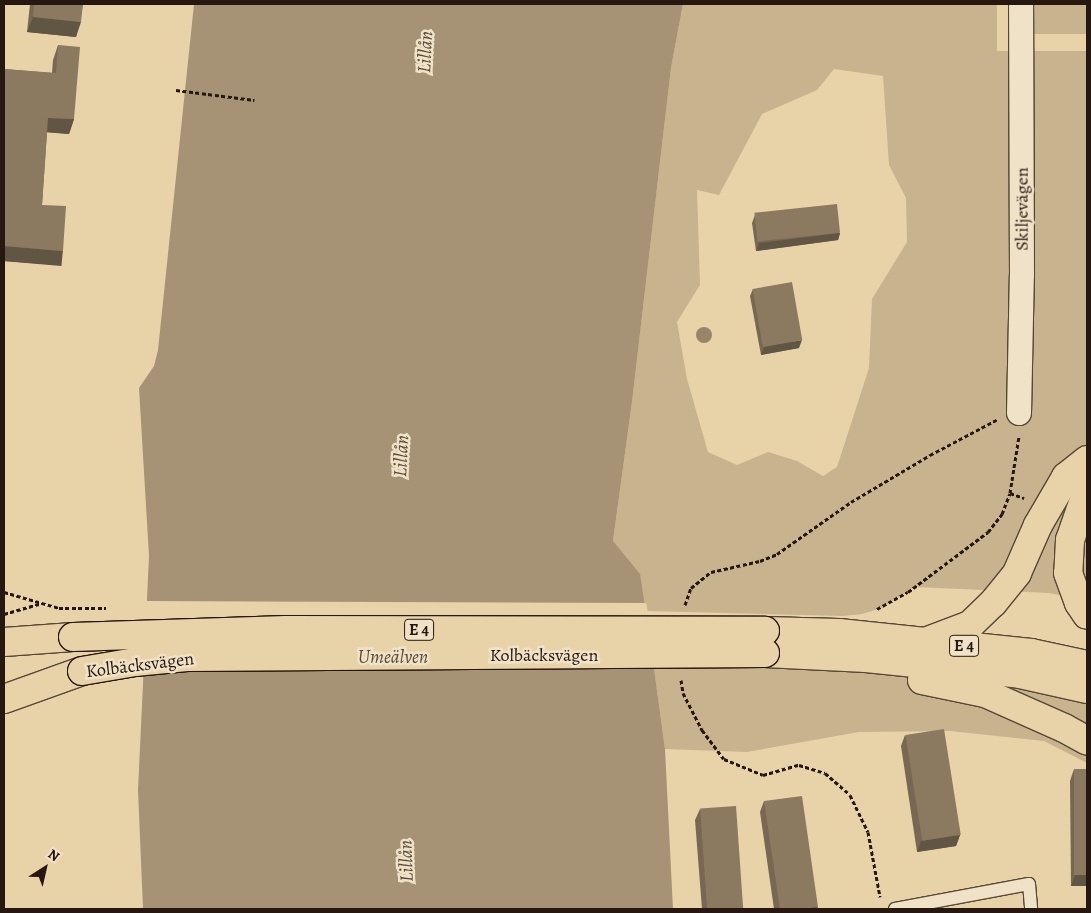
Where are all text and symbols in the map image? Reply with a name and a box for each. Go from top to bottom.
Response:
water label: Lillån [414,30,438,74]
street label: Skiljevägen [1011,167,1033,251]
water label: Lillån [390,434,414,478]
road number: E 4 [404,616,434,644]
road number: E 4 [949,632,979,659]
street label: Kolbäcksvägen [490,644,598,666]
water label: Umeälven [358,647,428,669]
street label: Kolbäcksvägen [85,648,195,682]
water label: Lillån [395,840,419,882]
north arrow [20,843,70,893]
text: N [44,845,64,866]

